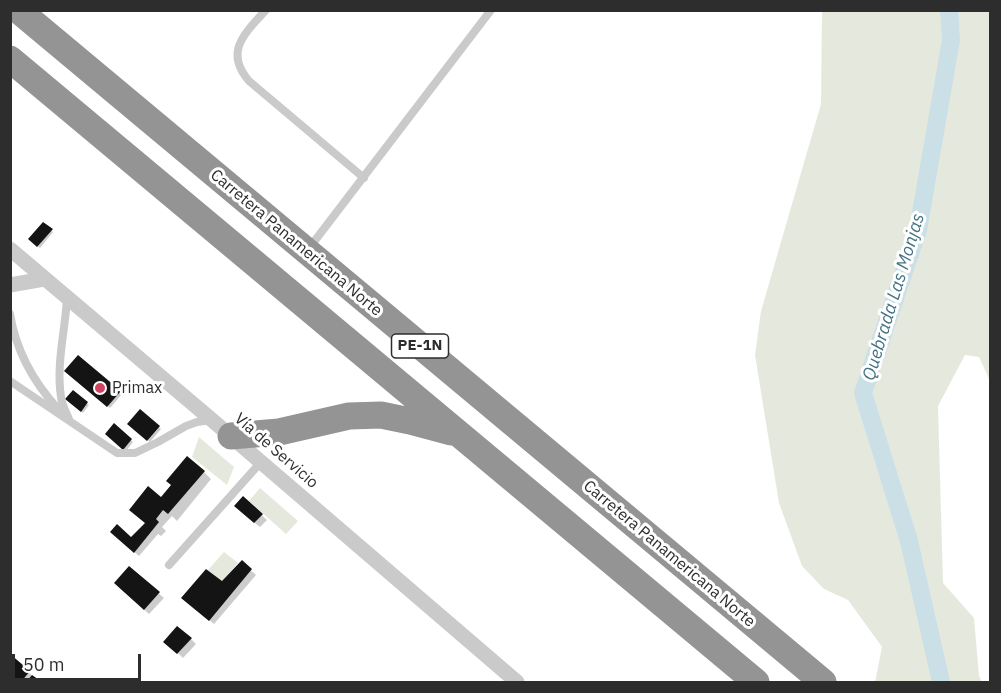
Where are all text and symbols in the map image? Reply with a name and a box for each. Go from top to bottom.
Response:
street label: Carretera Panamericana Norte [206,165,386,321]
water label: Quebrada Las Monjas [858,211,930,383]
road number: PE-1N [392,334,448,358]
place label: Primax [112,378,162,398]
marker: Primax [93,381,107,395]
street label: Vía de Servicio [230,409,322,493]
street label: Carretera Panamericana Norte [579,476,759,632]
scale bar [15,642,144,680]
text: 50 m [23,653,65,676]

